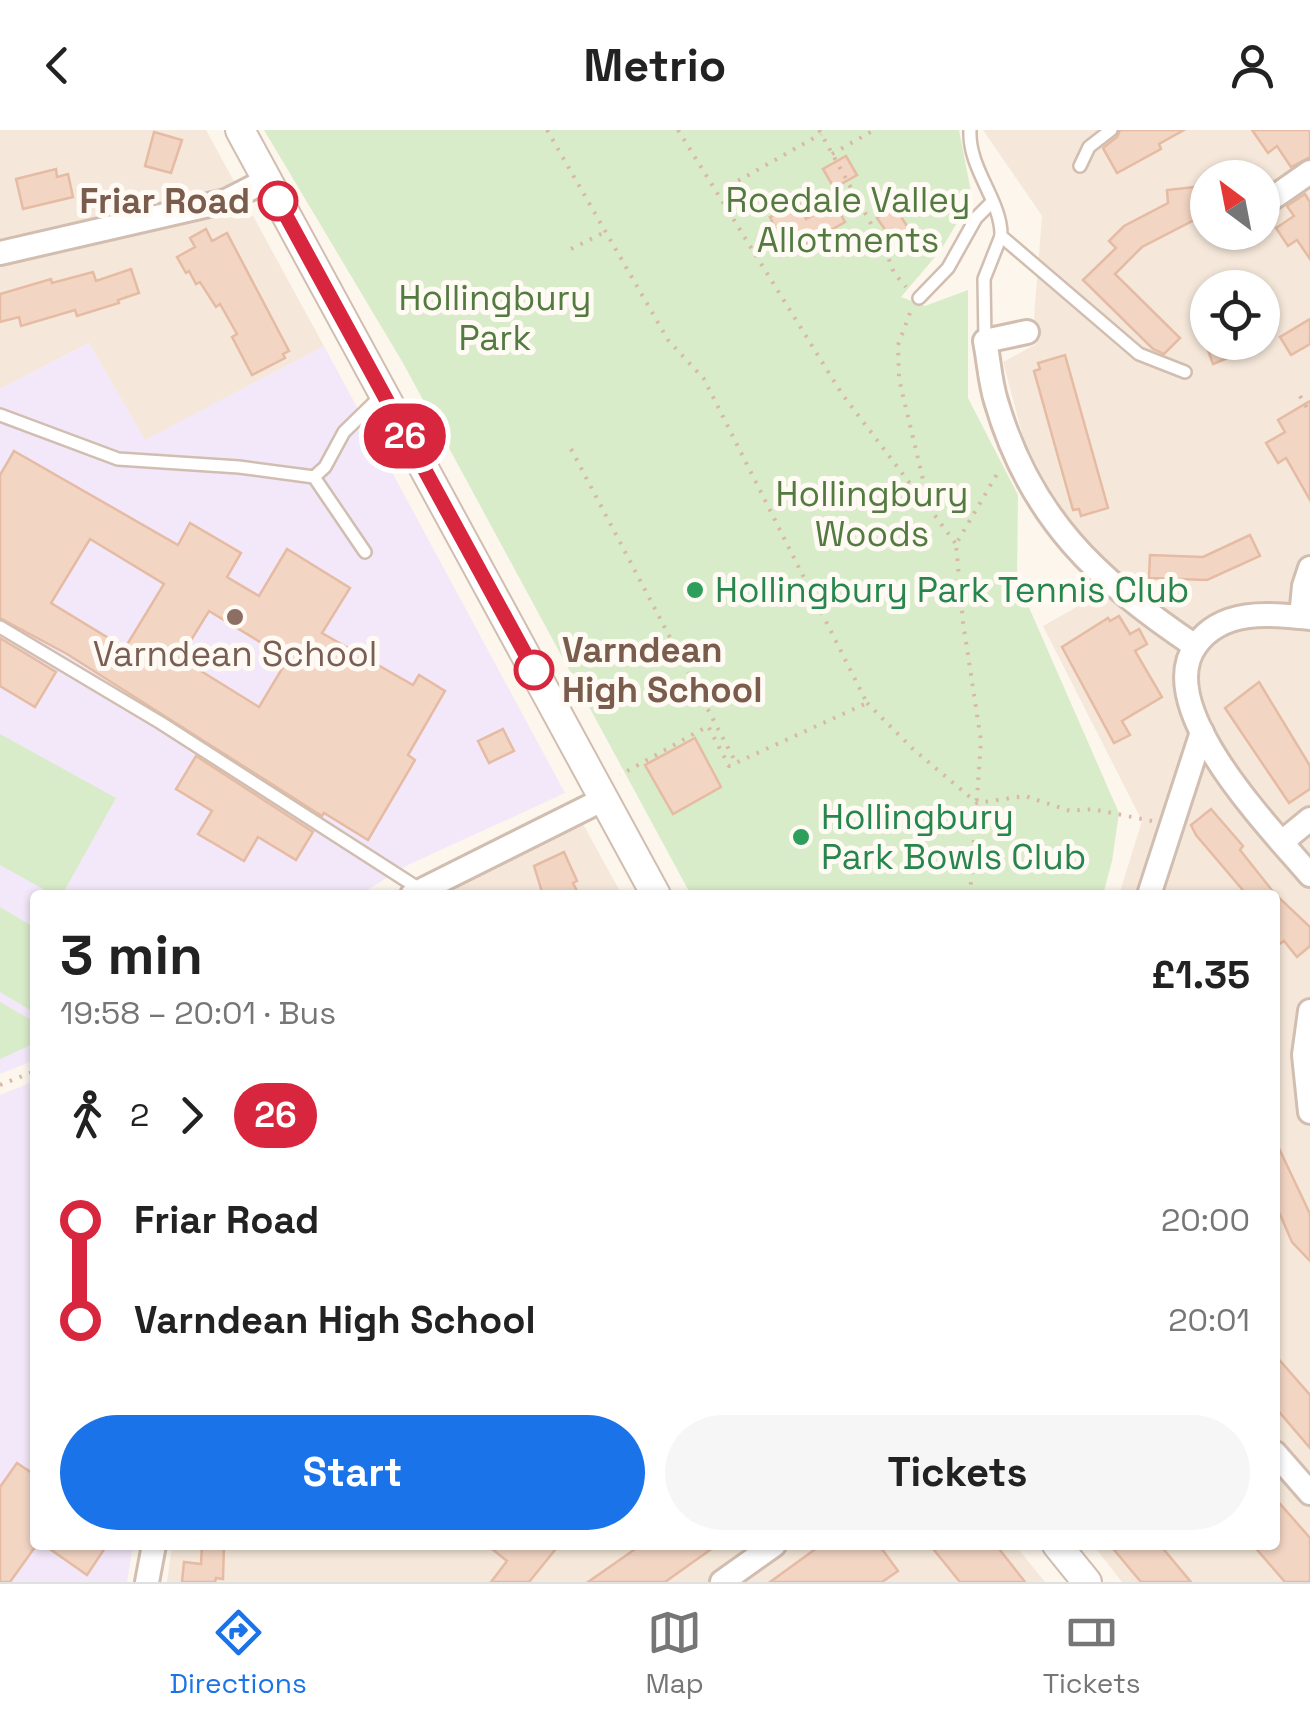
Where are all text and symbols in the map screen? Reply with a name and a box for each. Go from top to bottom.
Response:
text: Metrio [584,37,726,94]
icon: back [30,38,85,93]
icon: person [1225,38,1280,93]
north arrow [1190,160,1280,250]
map controls [1190,160,1280,360]
park label: Roedale Valley Allotments [726,178,970,262]
place label: Friar Road [79,179,250,223]
marker: Friar Road [259,182,297,220]
button: locate [1190,270,1280,360]
park label: Hollingbury Park [399,276,591,360]
line badge: 26 [360,404,450,468]
text: 26 [384,414,426,458]
park label: Hollingbury Woods [776,472,968,556]
place label: Hollingbury Park Tennis Club [715,568,1189,612]
marker: Hollingbury Park Tennis Club [684,579,706,601]
marker: Varndean School [224,606,246,628]
place label: Varndean High School [562,628,762,712]
place label: Varndean School [93,632,377,676]
marker: Varndean High School [515,651,553,689]
place label: Hollingbury Park Bowls Club [821,795,1086,879]
marker: Hollingbury Park Bowls Club [790,826,812,848]
text: 3 min [60,920,203,990]
text: £1.35 [1151,951,1250,999]
text: 19:58 – 20:01 · Bus [60,993,336,1033]
icon: walk [60,1088,115,1143]
icon: forward [164,1088,219,1143]
text: 26 [254,1093,297,1137]
text: 2 [130,1095,149,1135]
text: Friar Road [134,1196,319,1244]
text: 20:00 [1161,1200,1250,1240]
text: Varndean High School [134,1296,536,1344]
text: 20:01 [1168,1300,1250,1340]
button: Start [60,1415,645,1530]
button: Tickets [665,1415,1250,1530]
tab: Directions [169,1605,307,1701]
tab: Map [646,1605,704,1701]
tab: Tickets [1043,1605,1141,1701]

